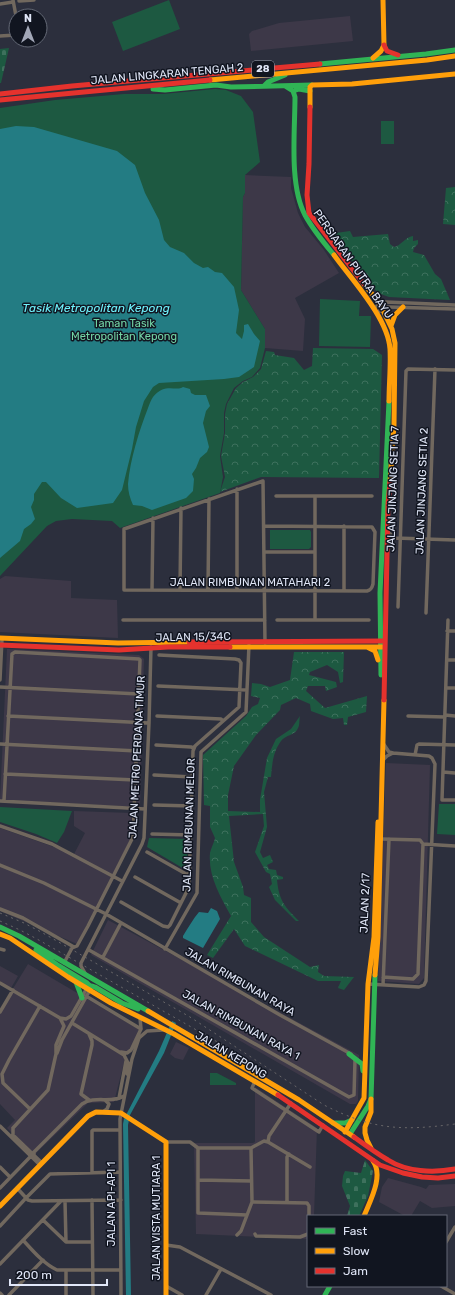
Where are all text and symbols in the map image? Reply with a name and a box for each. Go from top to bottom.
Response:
north arrow [8,8,48,48]
text: N [24,12,32,25]
street label: JALAN LINGKARAN TENGAH 2 [90,61,244,87]
road number: 28 [252,61,274,77]
street label: PERSIARAN PUTRA BAYU [310,207,396,321]
water label: Tasik Metropolitan Kepong [22,301,170,315]
park label: Taman Tasik Metropolitan Kepong [71,317,177,343]
street label: JALAN JINJANG SETIA 7 [384,425,402,552]
street label: JALAN JINJANG SETIA 2 [413,427,431,555]
street label: JALAN RIMBUNAN MATAHARI 2 [170,576,330,589]
street label: JALAN 15/34C [155,630,231,644]
street label: JALAN METRO PERDANA TIMUR [126,675,148,839]
street label: JALAN RIMBUNAN MELOR [180,758,198,892]
street label: JALAN 2/17 [357,872,373,933]
street label: JALAN RIMBUNAN RAYA [183,945,298,1019]
street label: JALAN RIMBUNAN RAYA 1 [180,987,302,1063]
street label: JALAN KEPONG [193,1029,269,1081]
street label: JALAN VISTA MUTIARA 1 [150,1156,163,1280]
street label: JALAN API-API 1 [105,1161,118,1247]
legend [307,1215,447,1287]
text: Fast [343,1224,367,1238]
text: Slow [343,1244,370,1258]
scale bar [10,1261,107,1287]
text: Jam [343,1264,368,1278]
text: 200 m [16,1268,52,1282]

